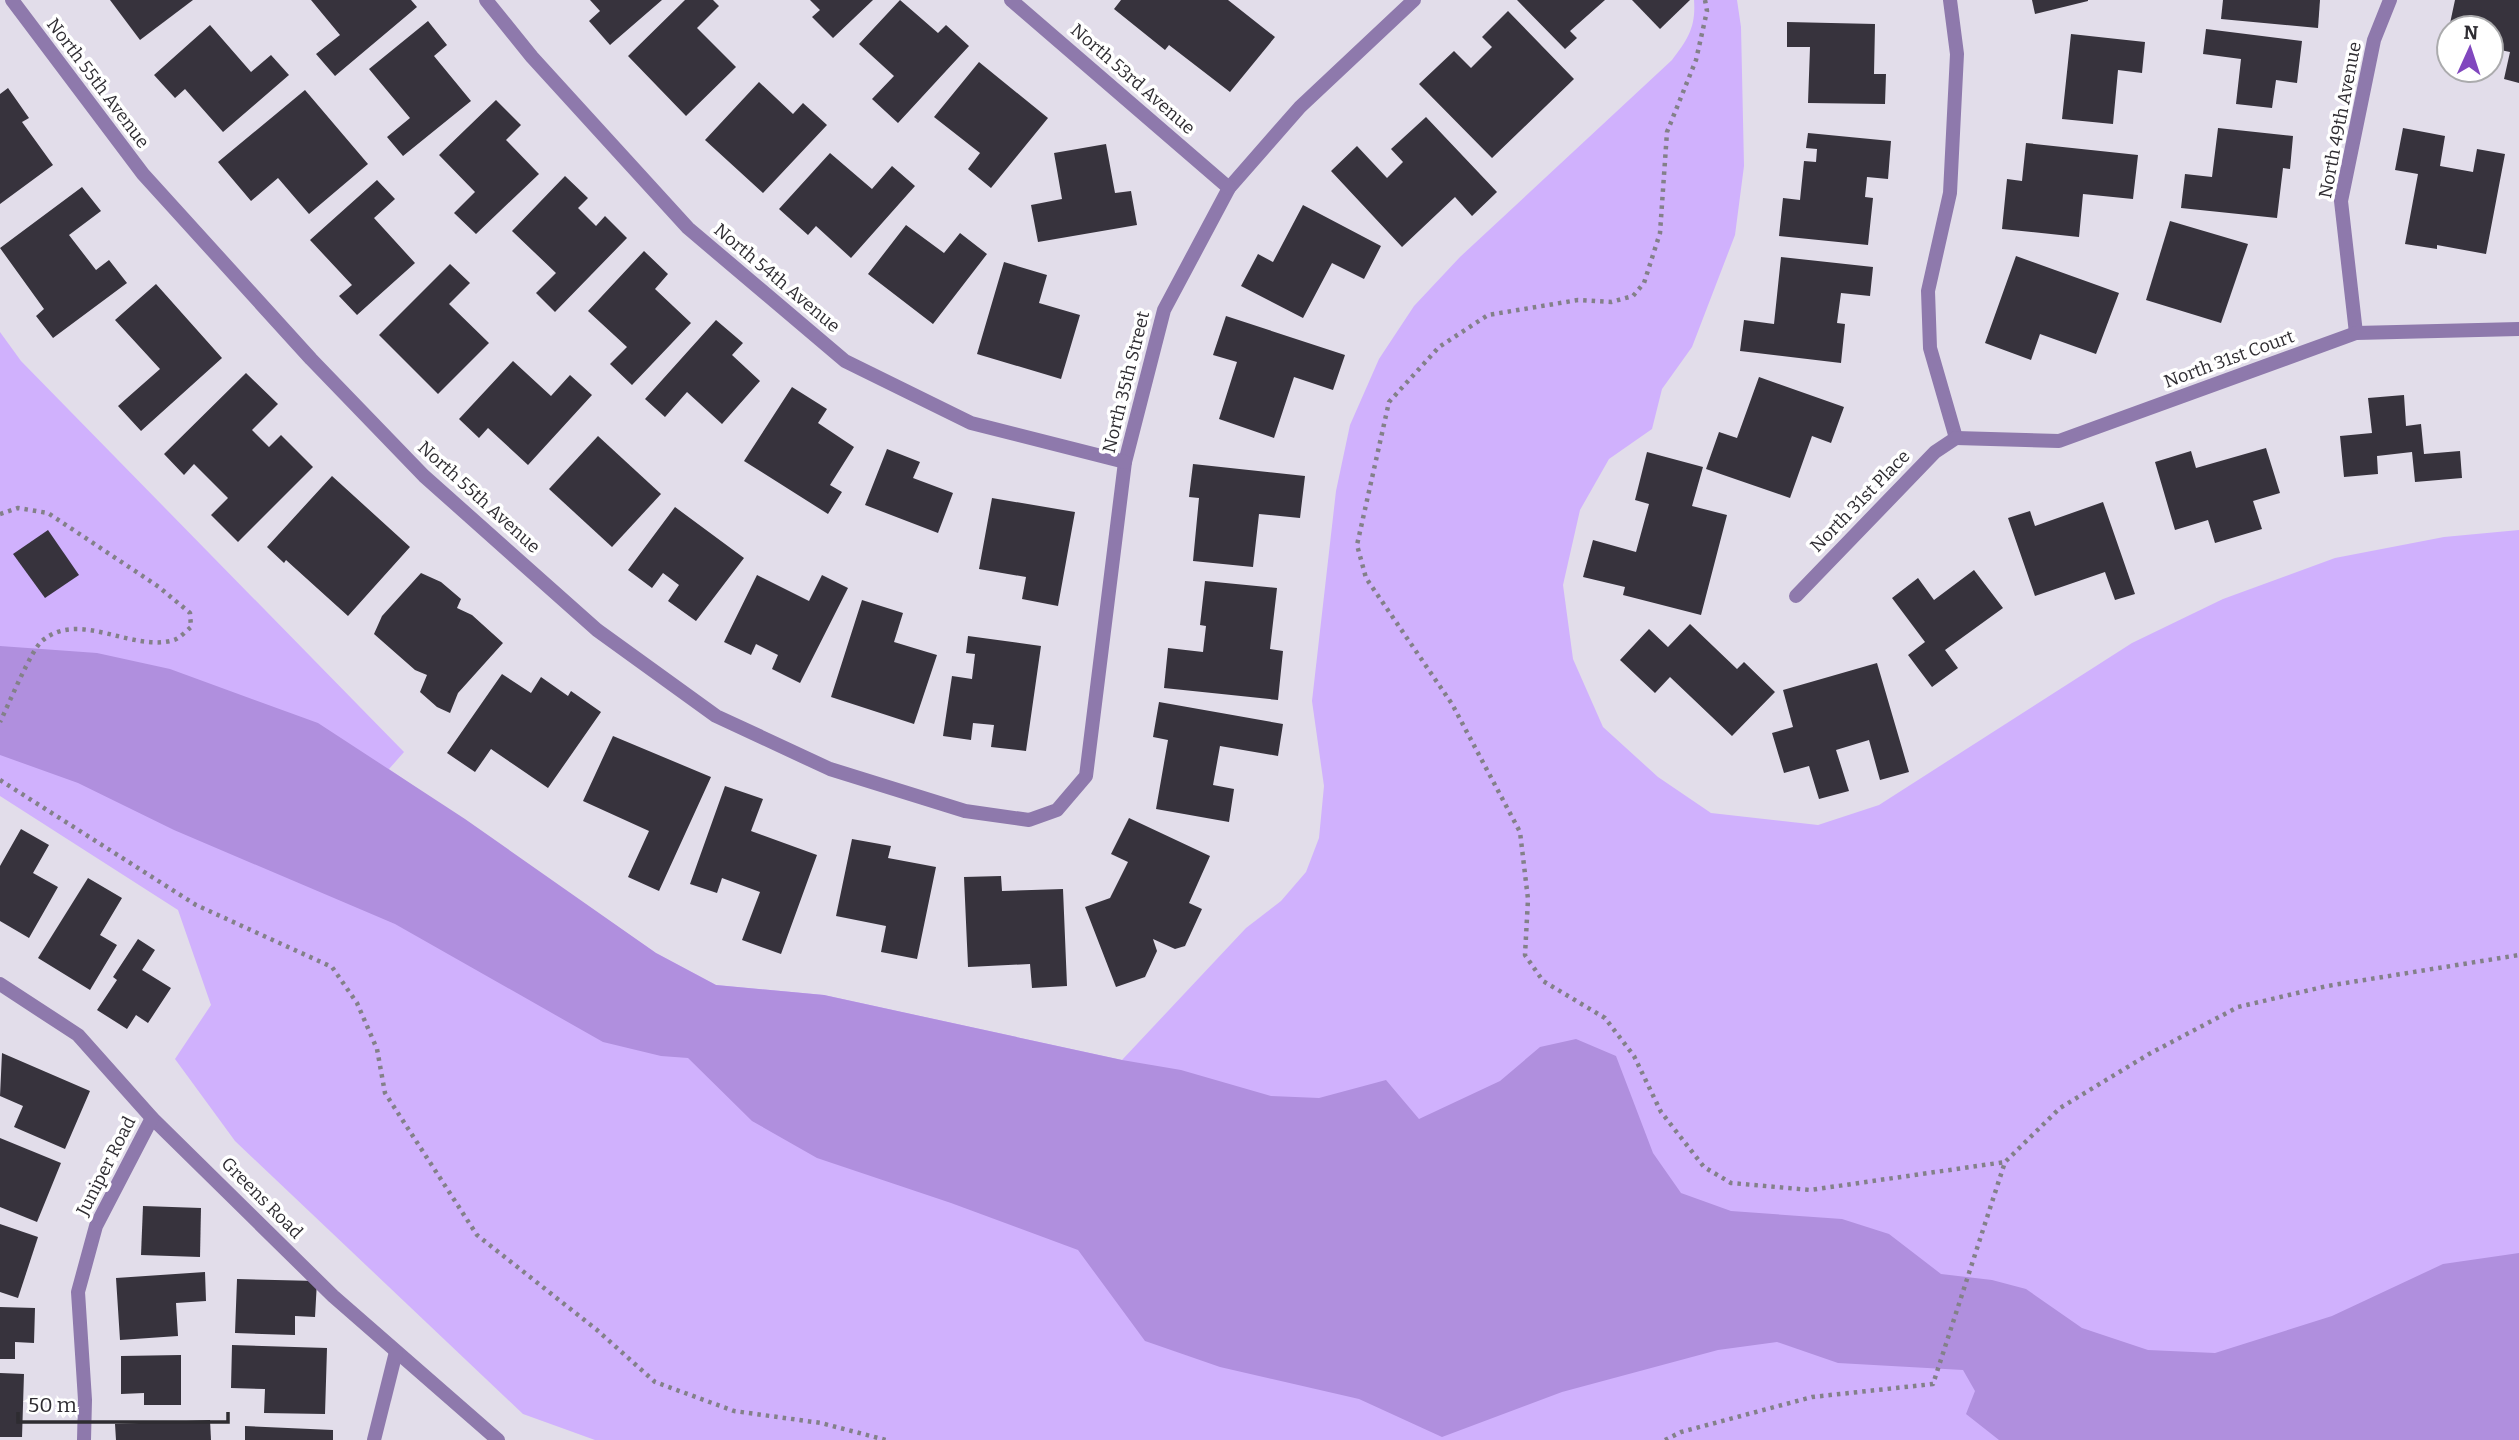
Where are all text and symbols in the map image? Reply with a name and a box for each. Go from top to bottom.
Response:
street label: North 55th Avenue [42,14,154,152]
north arrow [2435,14,2505,84]
street label: North 53rd Avenue [1066,19,1200,139]
text: N [2463,21,2479,44]
street label: North 49th Avenue [2314,40,2366,200]
street label: North 54th Avenue [709,219,845,337]
street label: North 35th Street [1098,308,1154,455]
street label: North 31st Court [2161,325,2297,393]
street label: North 55th Avenue [413,436,545,558]
street label: North 31st Place [1806,445,1914,557]
street label: Juniper Road [71,1113,140,1220]
street label: Greens Road [217,1153,308,1244]
scale bar [18,1380,228,1424]
text: 50 m [28,1392,77,1418]

